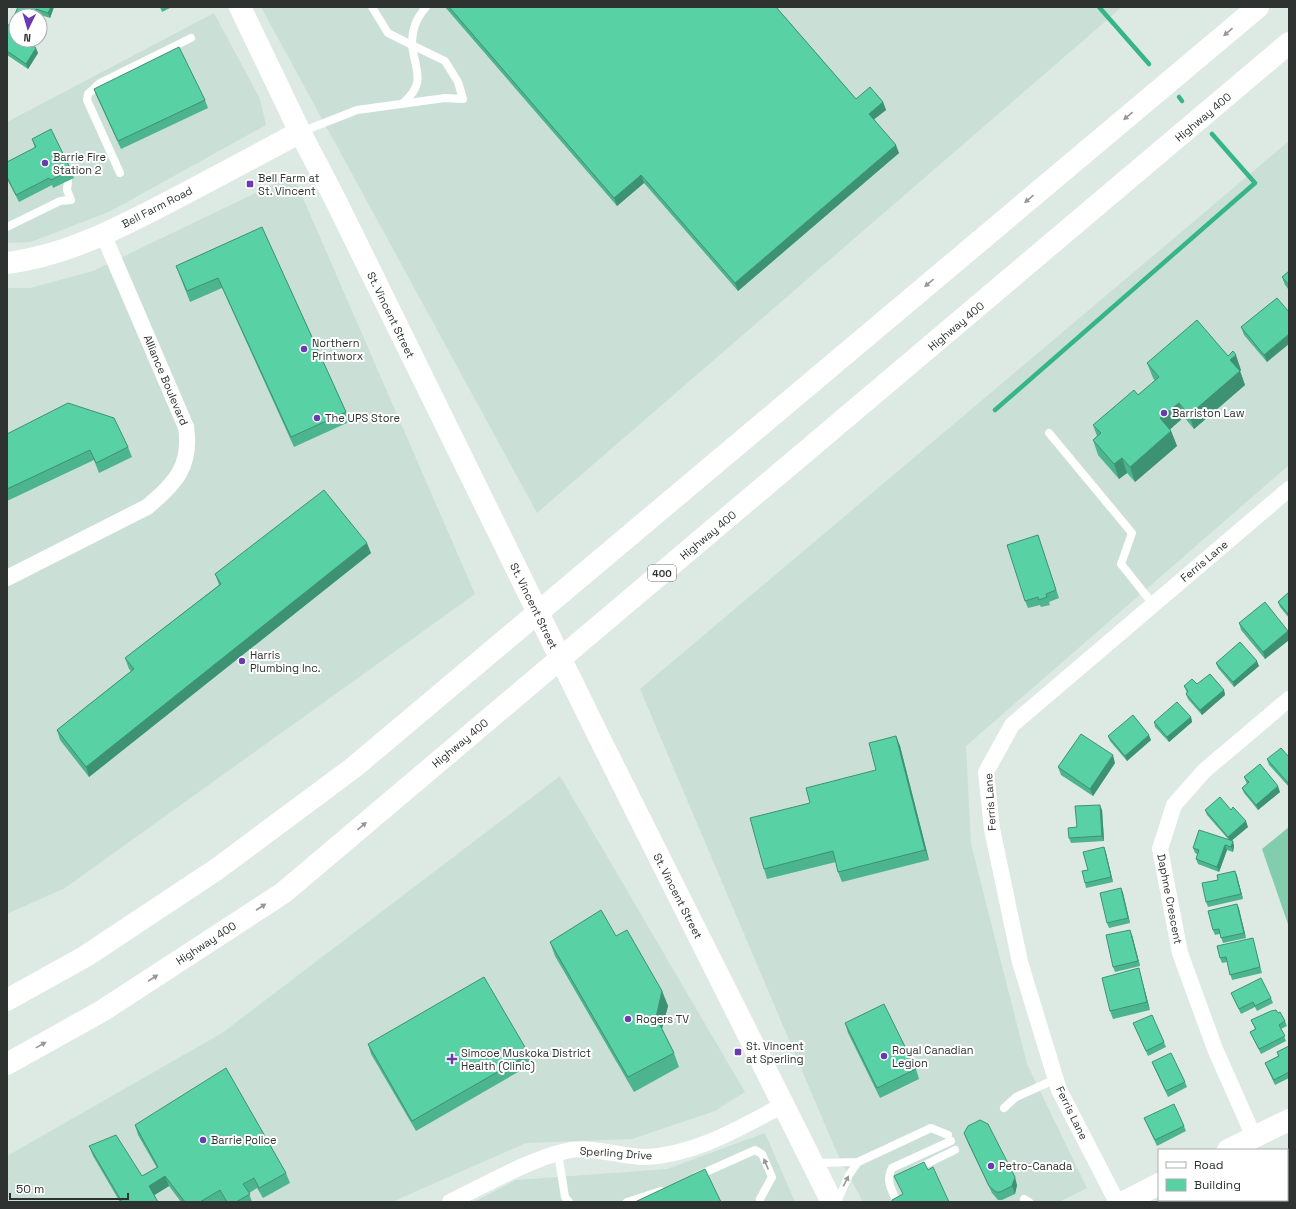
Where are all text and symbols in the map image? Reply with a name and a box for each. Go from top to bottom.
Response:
north arrow [8,8,48,48]
one-way arrow [1223,28,1233,37]
text: N [23,31,31,45]
street label: Highway 400 [1172,89,1234,145]
one-way arrow [1123,111,1134,120]
place label: Barrie Fire Station 2 [53,150,106,177]
marker: Barrie Fire Station 2 [40,158,50,168]
place label: Bell Farm at St. Vincent [258,171,320,198]
marker: Bell Farm at St. Vincent [245,179,255,189]
street label: Bell Farm Road [119,183,195,231]
one-way arrow [1024,195,1034,204]
street label: St. Vincent Street [364,270,418,360]
one-way arrow [924,279,935,288]
street label: Highway 400 [925,298,987,354]
street label: Alliance Boulevard [141,333,191,427]
place label: Northern Printworx [312,336,364,363]
marker: Northern Printworx [299,344,309,354]
place label: Barriston Law [1172,406,1245,420]
marker: Barriston Law [1159,408,1169,418]
place label: The UPS Store [325,411,400,425]
marker: The UPS Store [312,413,322,423]
street label: Highway 400 [677,507,739,563]
street label: Ferris Lane [1177,537,1231,585]
street label: St. Vincent Street [507,561,561,651]
road number: 400 [648,565,676,581]
place label: Harris Plumbing Inc. [250,648,321,675]
marker: Harris Plumbing Inc. [237,656,247,666]
street label: Highway 400 [429,715,491,771]
street label: Ferris Lane [981,773,999,831]
one-way arrow [357,821,368,830]
street label: St. Vincent Street [650,851,706,941]
street label: Daphne Crescent [1154,853,1186,945]
one-way arrow [256,903,266,911]
street label: Highway 400 [173,918,239,968]
one-way arrow [147,975,158,982]
place label: Rogers TV [636,1012,689,1026]
marker: Rogers TV [623,1014,633,1024]
place label: St. Vincent at Sperling [746,1039,804,1066]
one-way arrow [35,1042,47,1049]
place label: Royal Canadian Legion [892,1043,973,1070]
place label: Simcoe Muskoka District Health (Clinic) [461,1046,591,1073]
marker: St. Vincent at Sperling [733,1047,743,1057]
marker: Royal Canadian Legion [879,1051,889,1061]
marker: Simcoe Muskoka District Health (Clinic) [446,1053,458,1065]
street label: Ferris Lane [1053,1084,1091,1142]
place label: Barrie Police [211,1133,277,1147]
marker: Barrie Police [198,1135,208,1145]
street label: Sperling Drive [579,1143,653,1163]
legend [1158,1149,1288,1201]
text: Road [1194,1157,1223,1173]
one-way arrow [763,1158,770,1170]
place label: Petro-Canada [999,1159,1073,1173]
marker: Petro-Canada [986,1161,996,1171]
scale bar [10,1175,128,1201]
one-way arrow [843,1175,849,1187]
text: Building [1194,1177,1241,1193]
text: 50 m [16,1181,44,1197]

